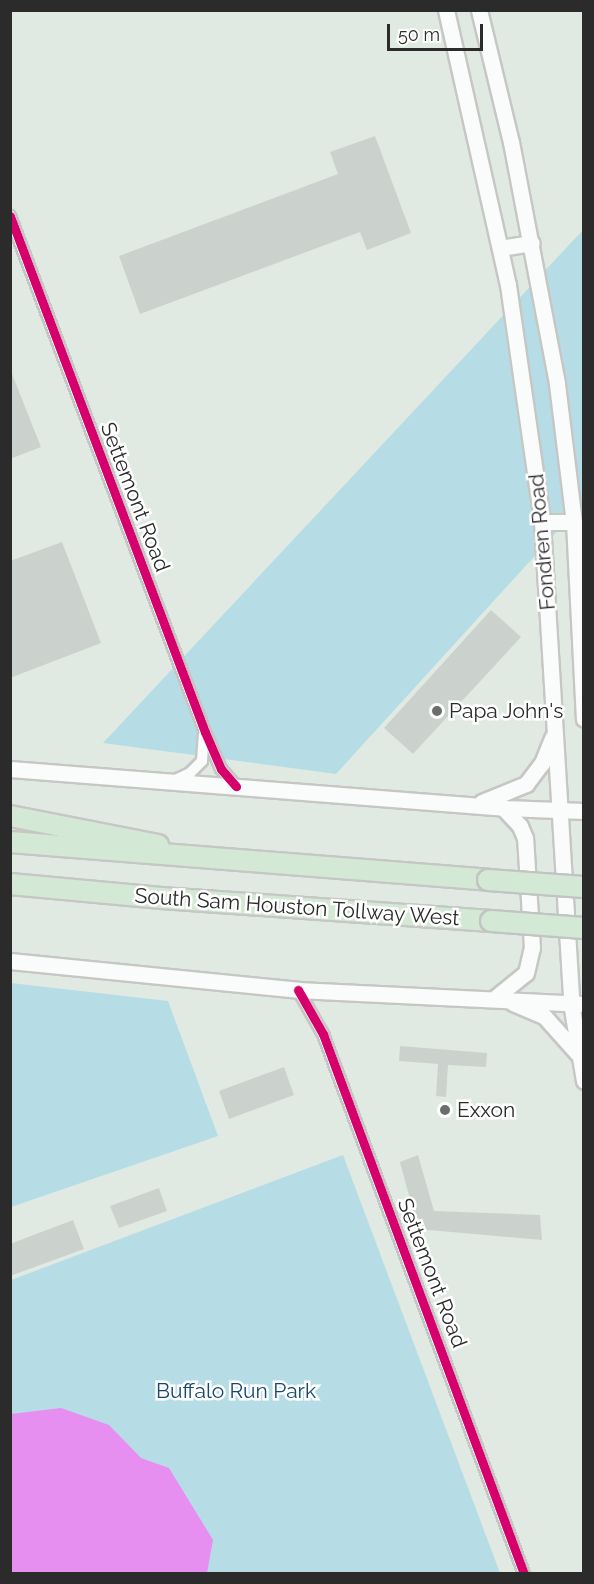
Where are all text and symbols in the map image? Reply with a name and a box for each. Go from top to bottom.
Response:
scale bar [390,12,486,50]
text: 50 m [398,24,440,45]
street label: Settemont Road [95,419,175,575]
street label: Fondren Road [523,473,561,611]
place label: Papa John's [449,698,564,724]
marker: Papa John's [430,704,444,718]
street label: South Sam Houston Tollway West [133,883,461,931]
place label: Exxon [457,1097,515,1123]
marker: Exxon [438,1103,452,1117]
street label: Settemont Road [392,1195,472,1351]
park label: Buffalo Run Park [156,1378,316,1404]

